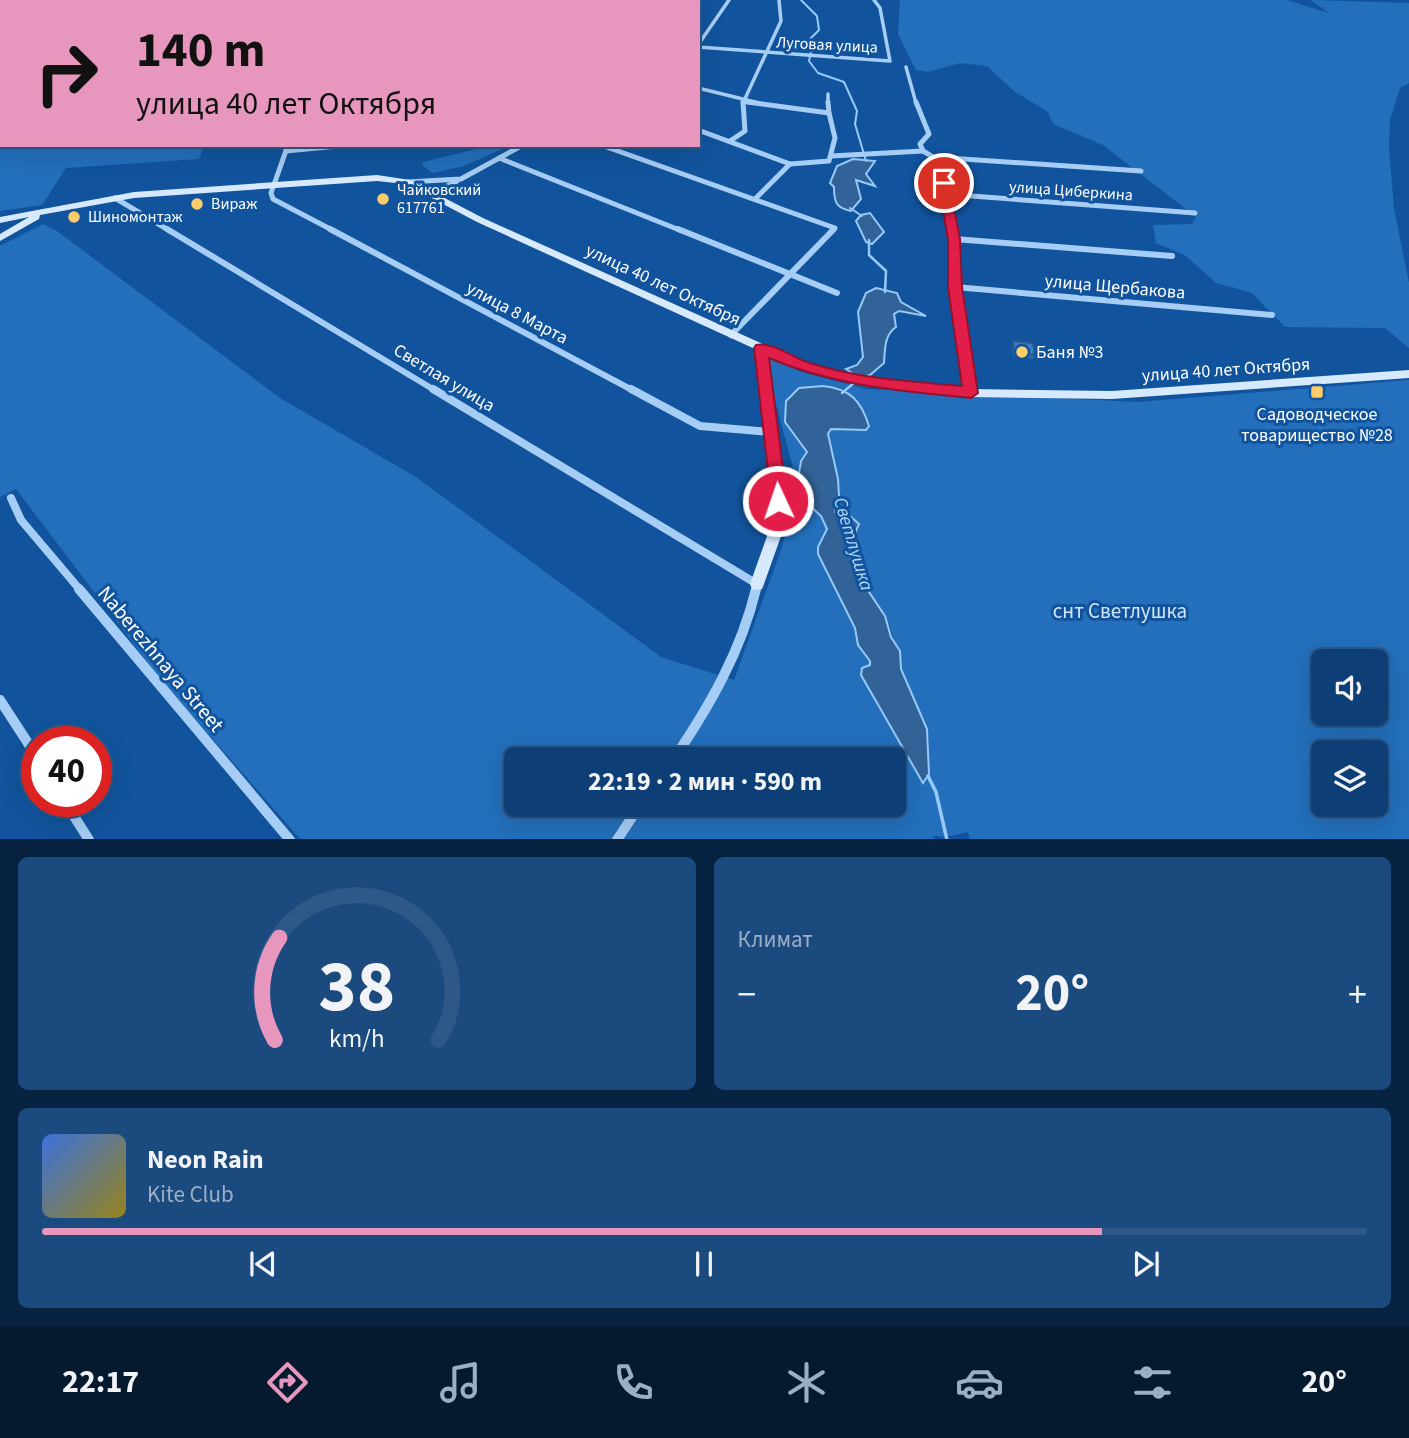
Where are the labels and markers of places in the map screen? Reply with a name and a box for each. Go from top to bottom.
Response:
pin [914,153,974,213]
place label: Чайковский 617761 [397,179,481,219]
marker: Чайковский 617761 [375,191,391,207]
place label: Вираж [211,193,257,215]
marker: Вираж [189,196,205,212]
place label: Шиномонтаж [88,206,183,228]
marker: Шиномонтаж [66,209,82,225]
place label: Баня №3 [1036,340,1104,365]
marker: Баня №3 [1014,344,1030,360]
marker: Садоводческое товарищество №28 [1309,384,1325,400]
place label: Садоводческое товарищество №28 [1241,402,1393,448]

